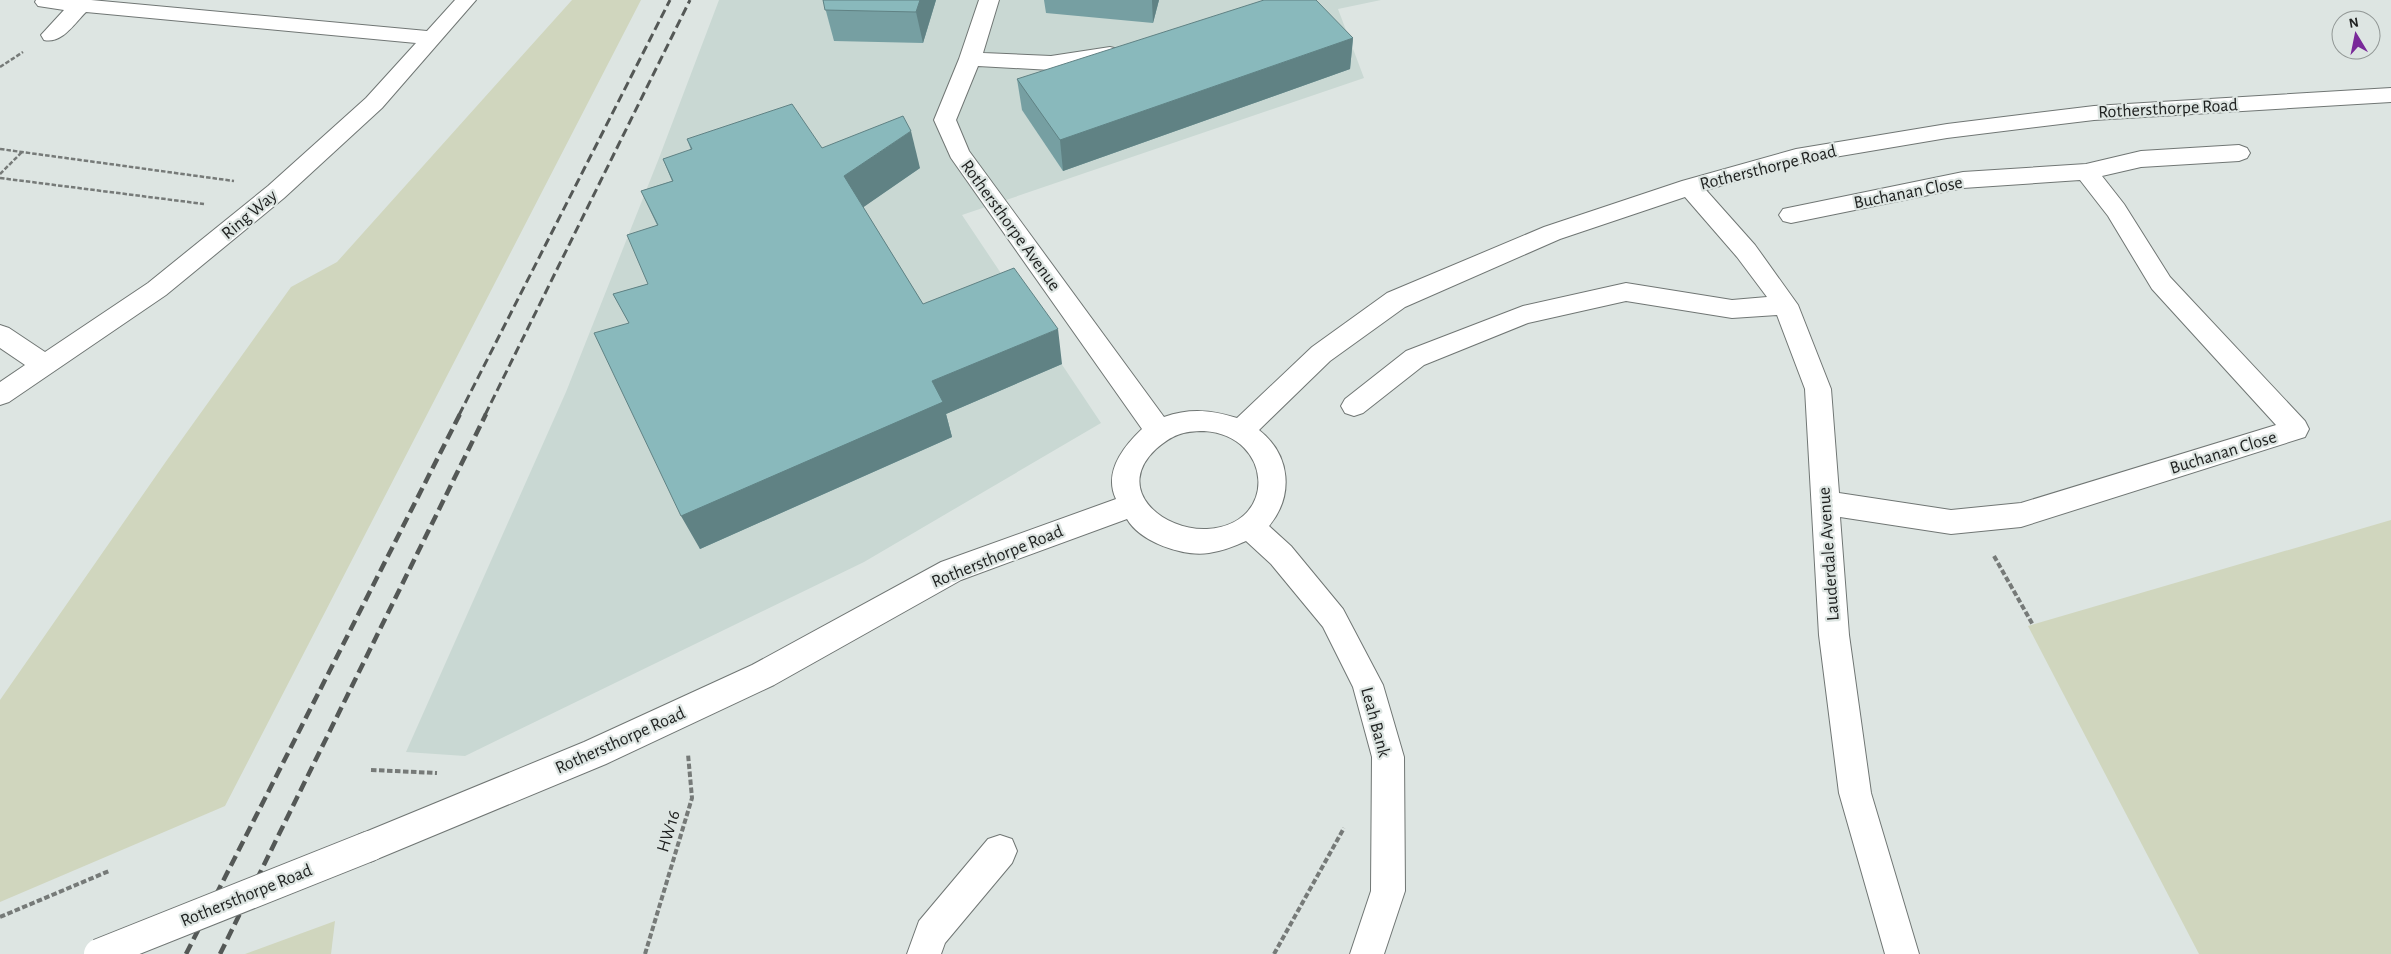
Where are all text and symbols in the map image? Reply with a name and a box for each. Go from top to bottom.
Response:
north arrow [2331,10,2381,60]
text: N [2348,15,2360,31]
street label: Rothersthorpe Road [2098,96,2238,122]
street label: Rothersthorpe Road [1698,142,1838,194]
street label: Rothersthorpe Avenue [957,157,1063,294]
street label: Buchanan Close [1852,174,1964,212]
street label: Ring Way [218,186,281,243]
street label: Buchanan Close [2168,428,2279,478]
street label: Lauderdale Avenue [1815,486,1843,622]
street label: Rothersthorpe Road [929,522,1066,591]
street label: Leah Bank [1357,685,1393,760]
street label: Rothersthorpe Road [553,704,688,778]
street label: HW16 [654,808,684,854]
street label: Rothersthorpe Road [178,861,315,930]

